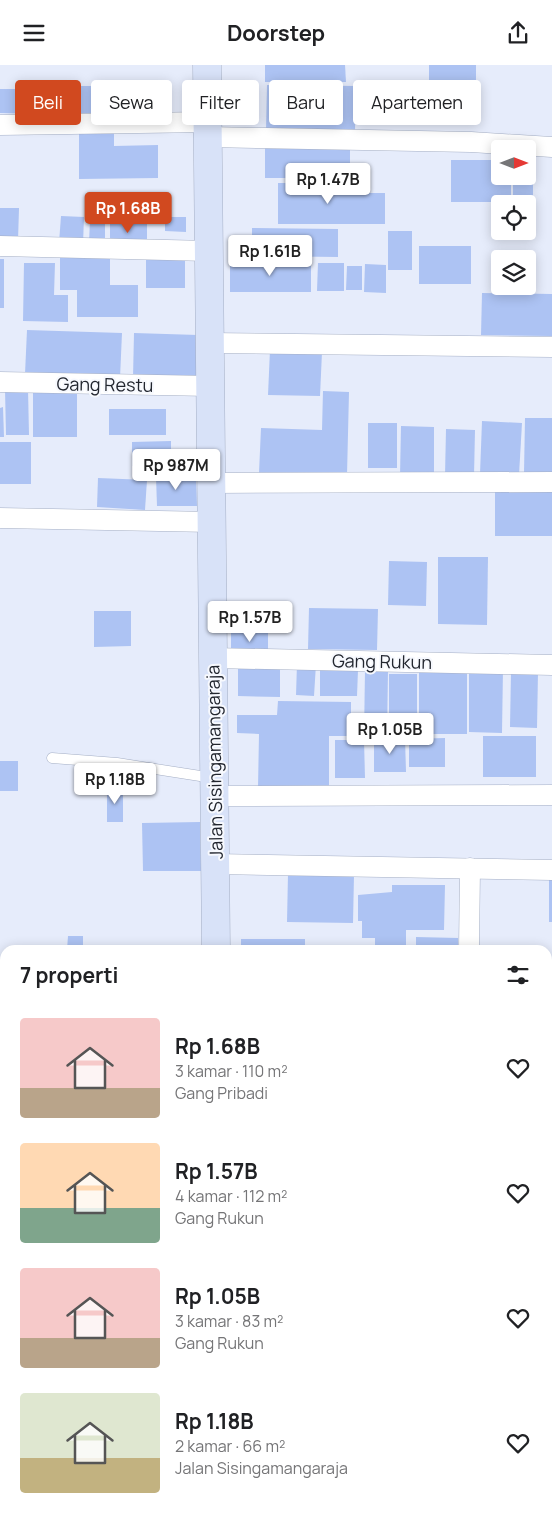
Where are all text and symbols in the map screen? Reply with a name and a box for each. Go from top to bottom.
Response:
text: Doorstep [227,18,325,48]
icon: menu [20,19,48,47]
icon: share [504,19,532,47]
chip: Beli [15,80,81,125]
chip: Sewa [91,80,172,125]
chip: Filter [182,80,259,125]
chip: Baru [269,80,343,125]
chip: Apartemen [353,80,481,125]
north arrow [491,140,536,185]
map controls [491,140,536,295]
pin: Rp 1.47B [276,163,380,205]
text: Rp 1.47B [296,168,360,190]
pin: Rp 1.68B [76,191,180,234]
button: locate [491,195,536,240]
text: Rp 1.68B [96,197,160,219]
pin: Rp 1.61B [218,235,322,277]
text: Rp 1.61B [239,240,301,262]
button: layers [491,250,536,295]
street label: Gang Restu [56,371,154,397]
pin: Rp 987M [130,449,222,491]
text: Rp 987M [143,454,209,476]
pin: Rp 1.57B [198,601,302,643]
text: Rp 1.57B [219,606,281,628]
street label: Gang Rukun [332,648,432,674]
street label: Jalan Sisingamangaraja [200,665,228,859]
pin: Rp 1.05B [338,713,442,755]
text: Rp 1.05B [358,718,422,740]
pin: Rp 1.18B [63,763,167,805]
text: Rp 1.18B [85,768,145,790]
text: 7 properti [20,961,118,989]
icon: filters [504,961,532,989]
text: Rp 1.68B [175,1032,260,1060]
icon: home [60,1038,120,1098]
icon: heart [504,1054,532,1082]
text: 3 kamar · 110 m² [175,1060,288,1082]
text: Gang Pribadi [175,1082,268,1104]
text: Rp 1.57B [175,1157,258,1185]
icon: home [60,1163,120,1223]
icon: heart [504,1179,532,1207]
text: 4 kamar · 112 m² [175,1185,287,1207]
text: Gang Rukun [175,1207,264,1229]
text: Rp 1.05B [175,1282,260,1310]
icon: home [60,1288,120,1348]
icon: heart [504,1304,532,1332]
text: 3 kamar · 83 m² [175,1310,283,1332]
text: Gang Rukun [175,1332,264,1354]
text: Rp 1.18B [175,1407,254,1435]
icon: home [60,1413,120,1473]
icon: heart [504,1429,532,1457]
text: 2 kamar · 66 m² [175,1435,285,1457]
text: Jalan Sisingamangaraja [175,1457,348,1479]

